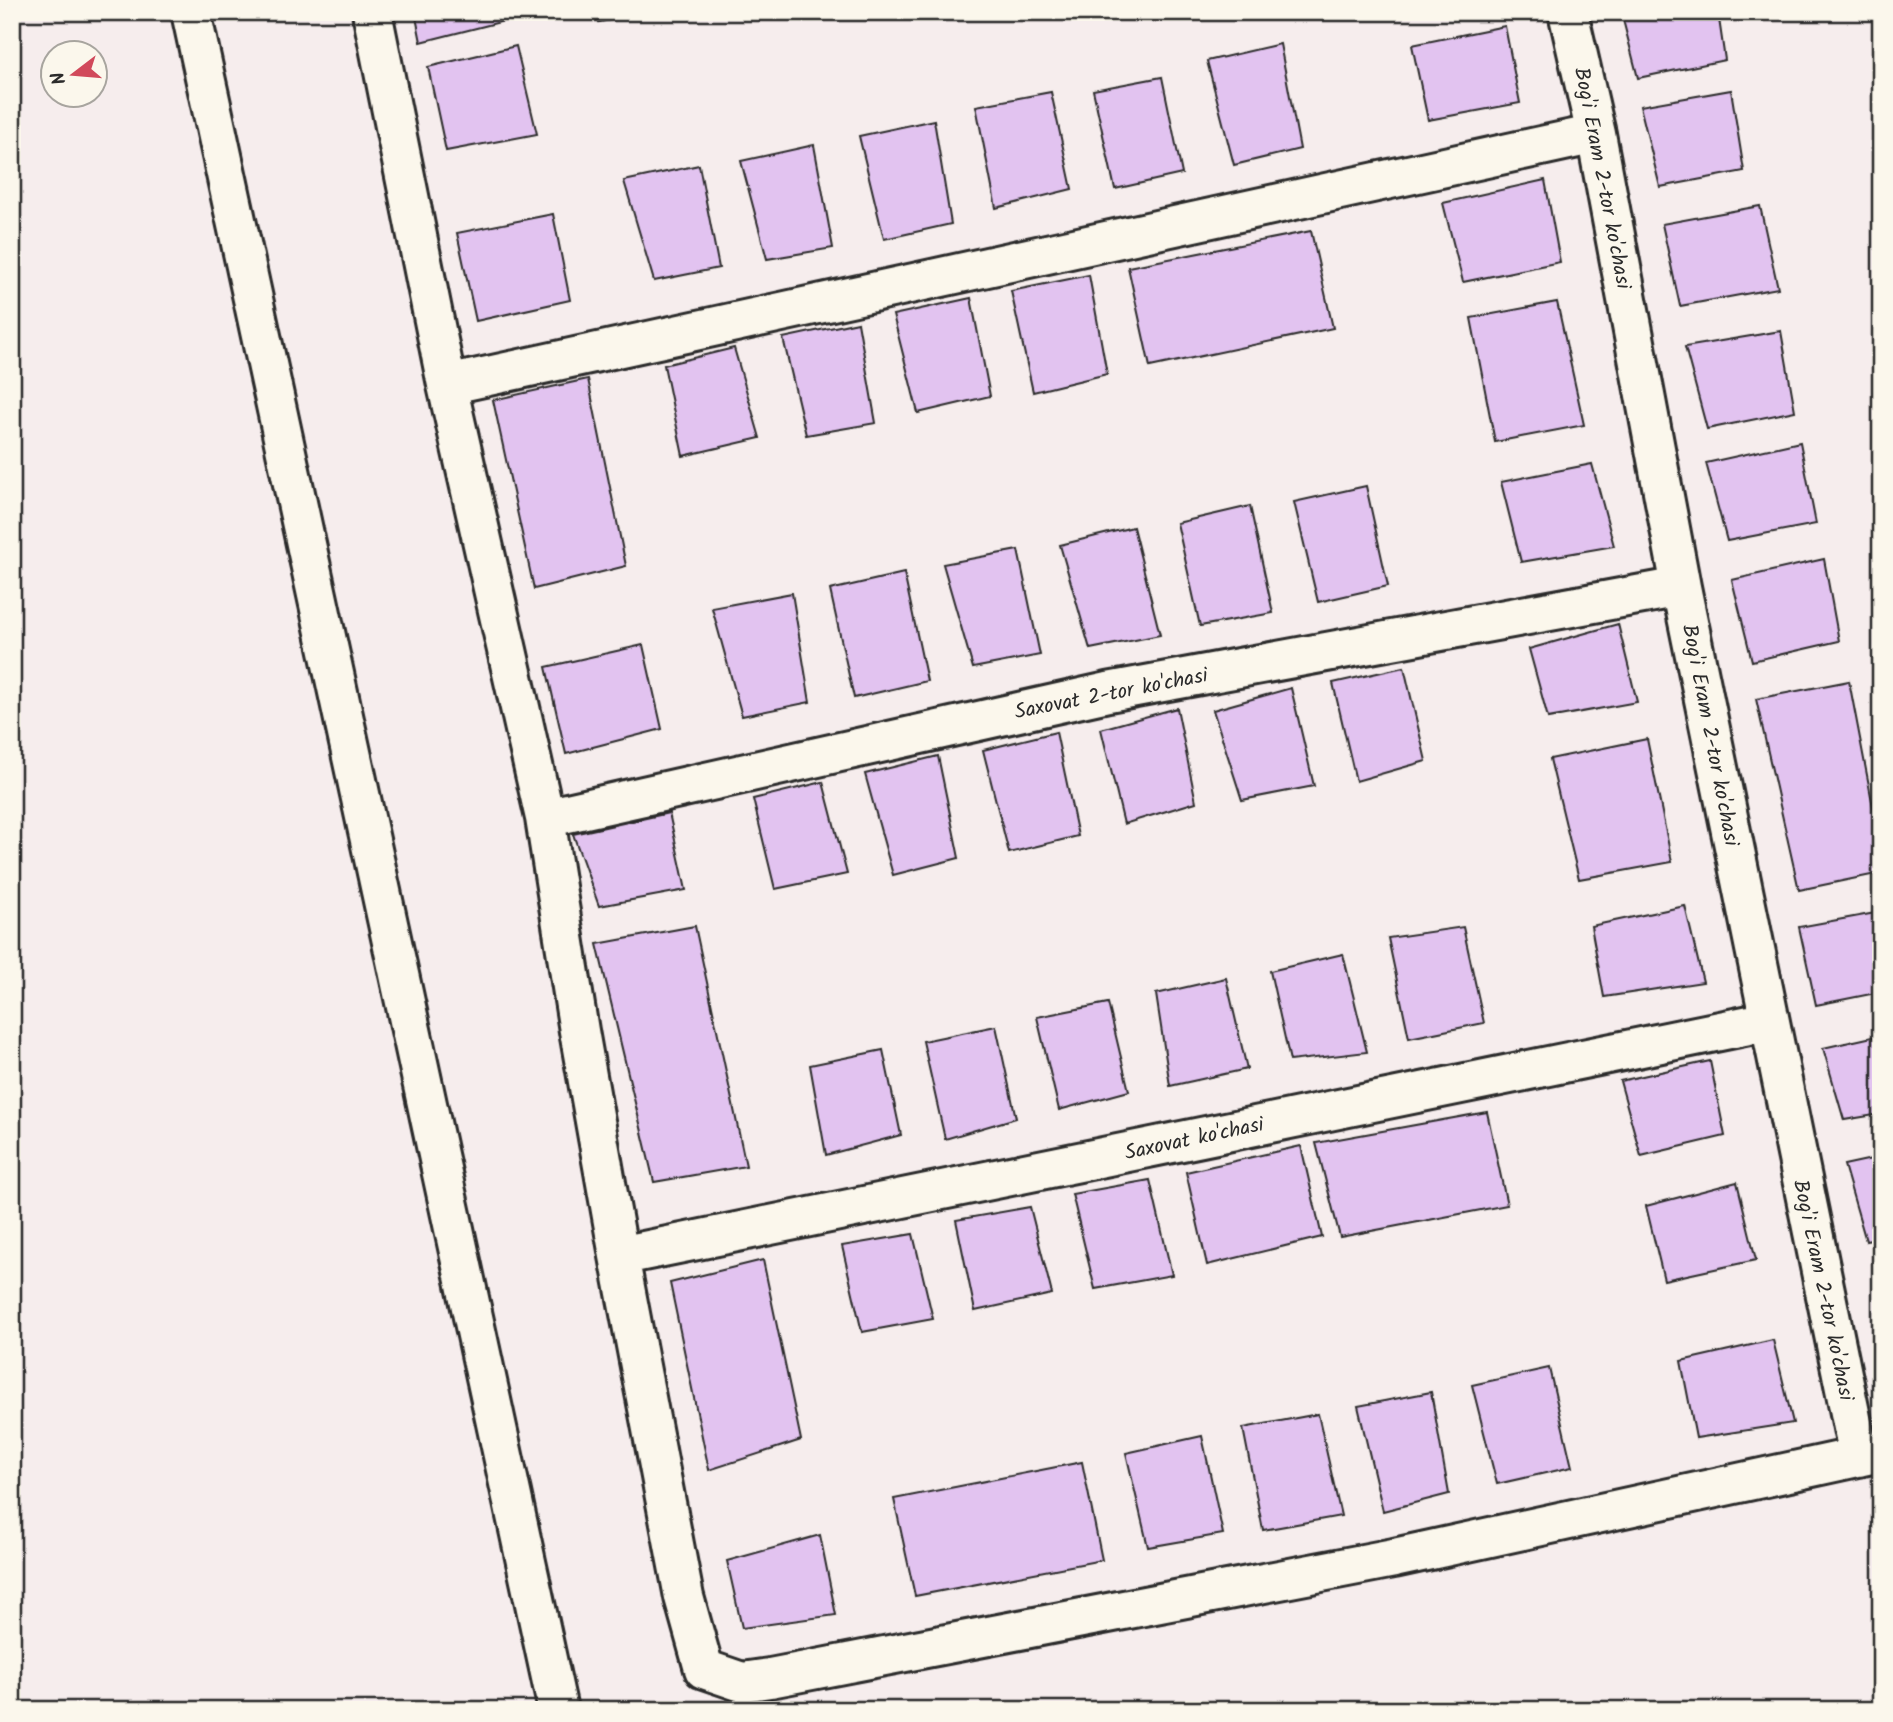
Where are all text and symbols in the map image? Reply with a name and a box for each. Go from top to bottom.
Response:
north arrow [38,38,108,108]
street label: Bog'i Eram 2-tor ko'chasi [1564,65,1639,293]
text: N [44,68,76,88]
street label: Bog'i Eram 2-tor ko'chasi [1672,622,1747,850]
street label: Saxovat 2-tor ko'chasi [1012,659,1212,729]
street label: Saxovat ko'chasi [1122,1108,1268,1170]
street label: Bog'i Eram 2-tor ko'chasi [1783,1177,1862,1405]

